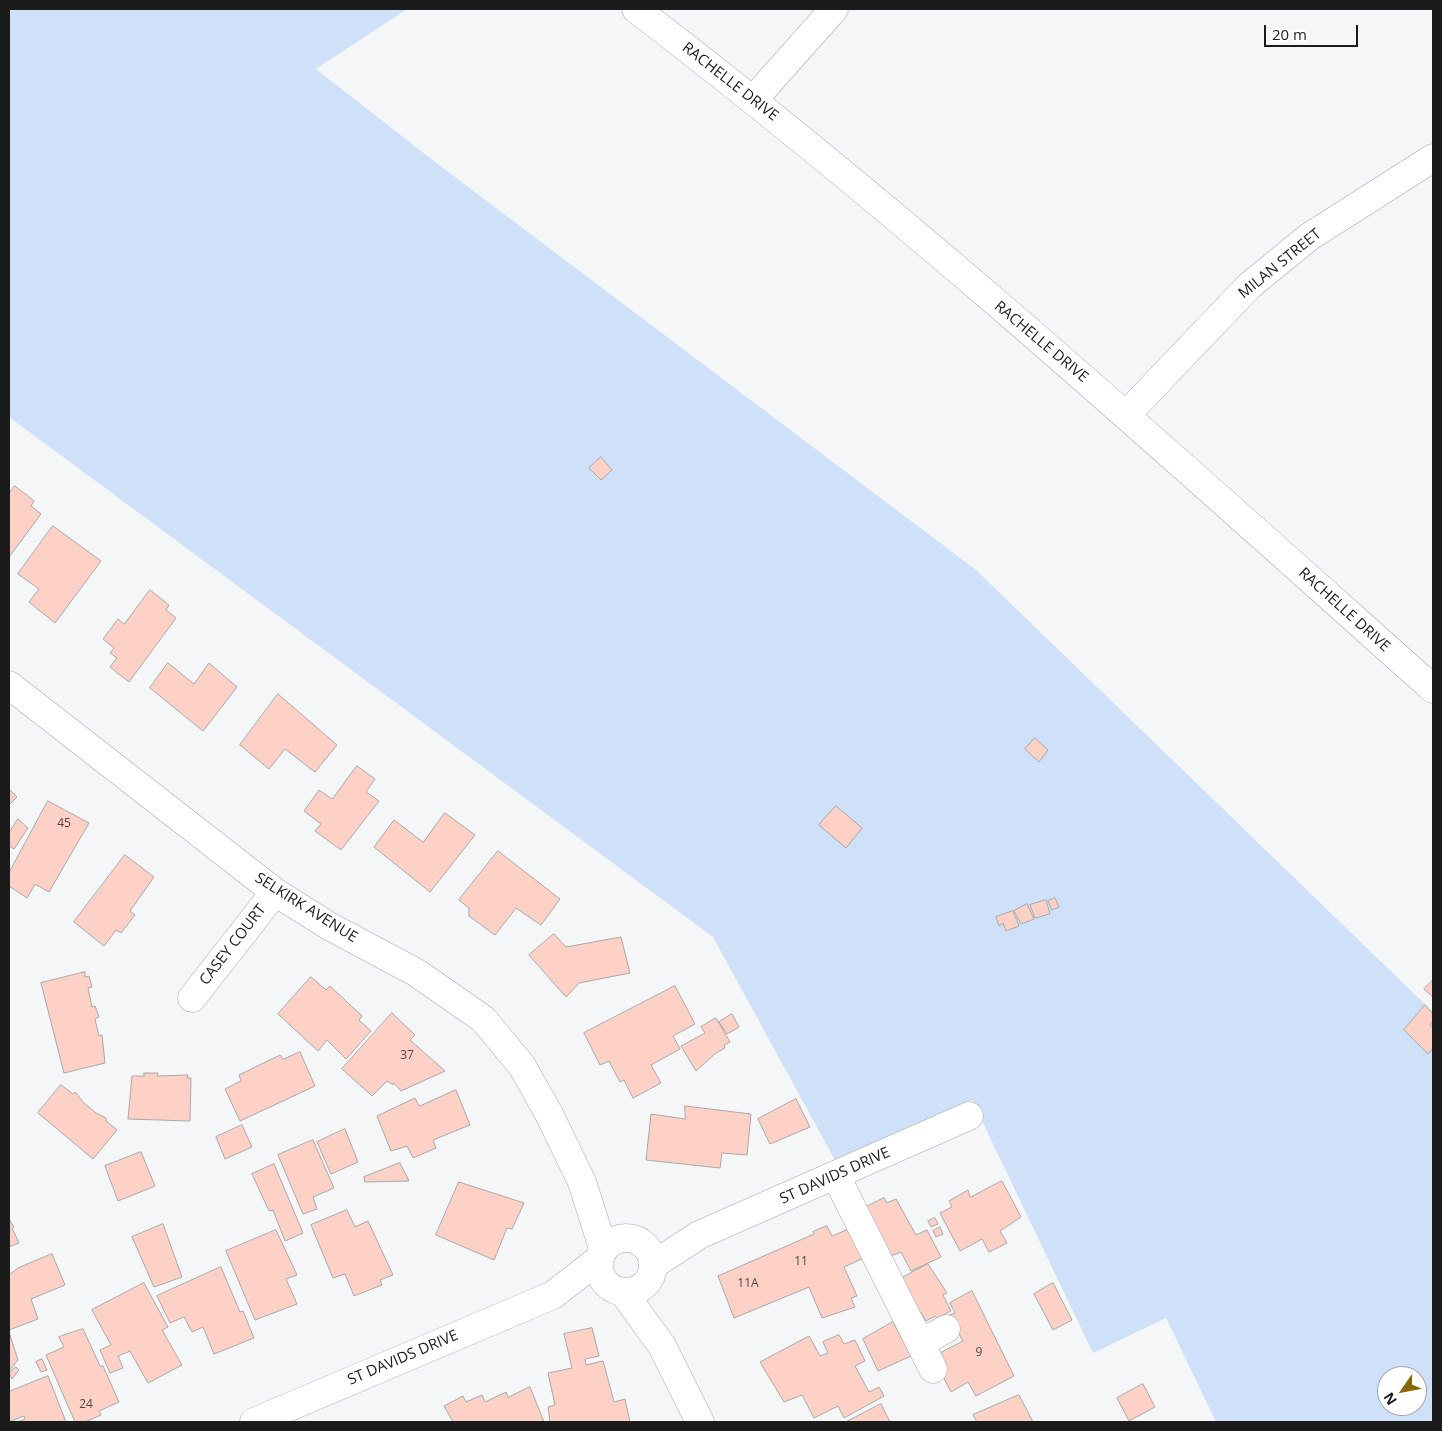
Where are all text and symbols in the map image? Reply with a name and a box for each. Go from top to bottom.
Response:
scale bar [1267,15,1361,47]
text: 20 m [1272,24,1307,44]
street label: RACHELLE DRIVE [678,39,782,125]
street label: MILAN STREET [1235,225,1325,303]
street label: RACHELLE DRIVE [990,297,1092,387]
street label: RACHELLE DRIVE [1294,564,1394,656]
house number: 45 [57,817,71,831]
street label: SELKIRK AVENUE [251,869,361,947]
street label: CASEY COURT [196,901,270,989]
house number: 37 [400,1049,414,1063]
street label: ST DAVIDS DRIVE [777,1144,893,1208]
house number: 11 [794,1255,808,1269]
house number: 11A [737,1277,759,1291]
street label: ST DAVIDS DRIVE [345,1327,461,1389]
house number: 9 [976,1346,982,1360]
north arrow [1377,1366,1427,1416]
text: N [1379,1389,1401,1409]
house number: 24 [79,1398,93,1412]

